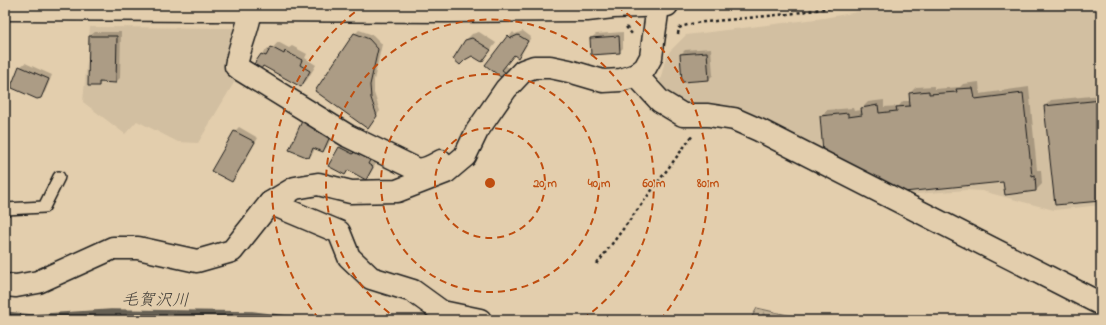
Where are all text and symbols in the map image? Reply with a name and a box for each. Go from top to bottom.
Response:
text: 20 m [532,175,557,193]
text: 40 m [587,175,611,193]
text: 60 m [642,175,666,193]
text: 80 m [696,175,720,193]
centre of rings [483,176,497,190]
water label: 毛賀沢川 [121,287,189,314]

